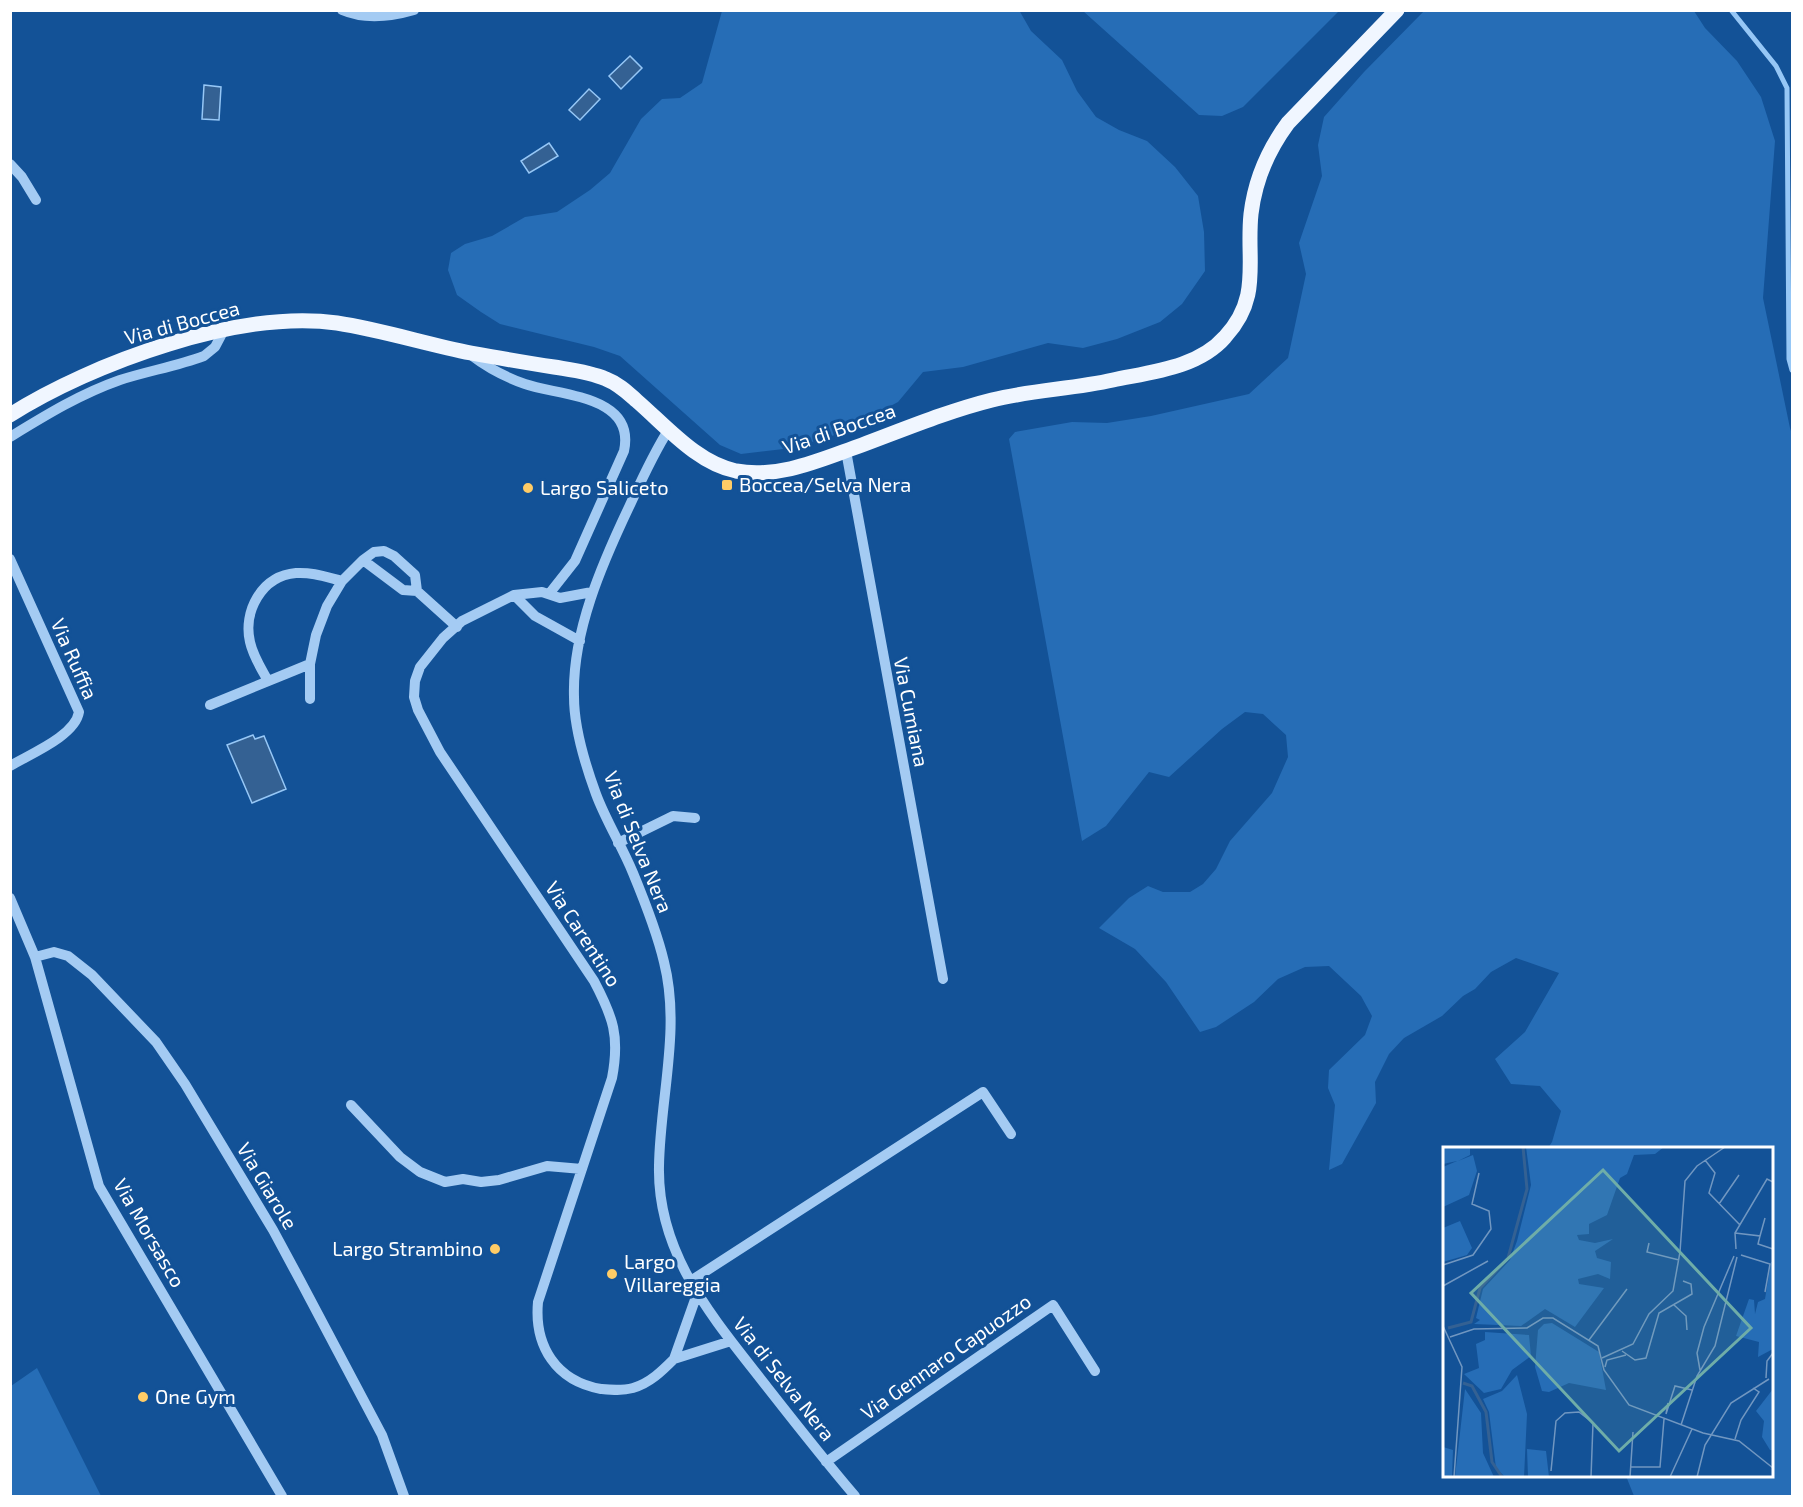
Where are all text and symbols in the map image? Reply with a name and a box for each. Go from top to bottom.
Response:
street label: Via di Boccea [122,295,242,349]
street label: Via di Boccea [779,397,898,459]
place label: Boccea/Selva Nera [739,472,911,496]
place label: Largo Saliceto [540,475,669,499]
marker: Boccea/Selva Nera [720,478,734,492]
marker: Largo Saliceto [521,481,535,495]
street label: Via Ruffia [46,614,103,703]
street label: Via Cumiana [890,655,934,769]
street label: Via di Selva Nera [600,767,678,916]
street label: Via Carentino [541,876,627,991]
street label: Via Giarole [233,1138,303,1233]
inset map [1443,1147,1773,1477]
street label: Via Morsasco [109,1174,191,1291]
place label: Largo Strambino [332,1236,483,1260]
marker: Largo Strambino [488,1242,502,1256]
place label: Largo Villareggia [624,1249,721,1296]
marker: Largo Villareggia [605,1267,619,1281]
street label: Via Gennaro Capuozzo [856,1288,1035,1424]
street label: Via di Selva Nera [729,1312,841,1445]
place label: One Gym [155,1384,236,1408]
marker: One Gym [136,1390,150,1404]

